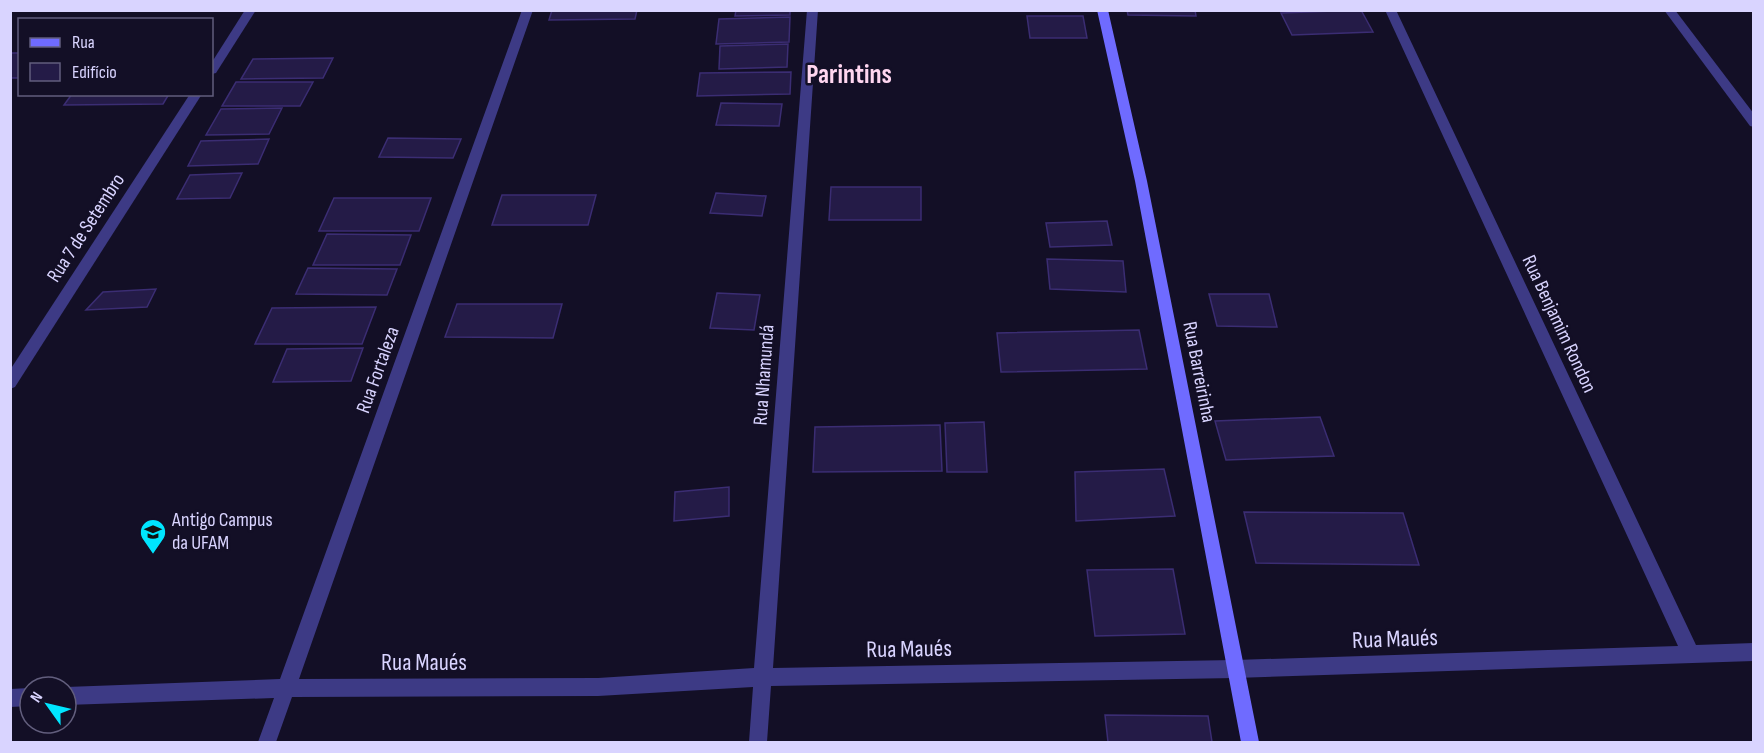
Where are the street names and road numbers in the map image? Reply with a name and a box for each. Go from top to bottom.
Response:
street label: Rua 7 de Setembro [42,169,130,287]
street label: Rua Benjamim Rondon [1517,251,1601,397]
street label: Rua Barreirinha [1177,319,1221,425]
street label: Rua Fortaleza [351,323,405,417]
street label: Rua Nhamundá [749,324,779,426]
street label: Rua Maués [1352,623,1438,655]
street label: Rua Maués [866,634,952,664]
street label: Rua Maués [381,648,467,677]

